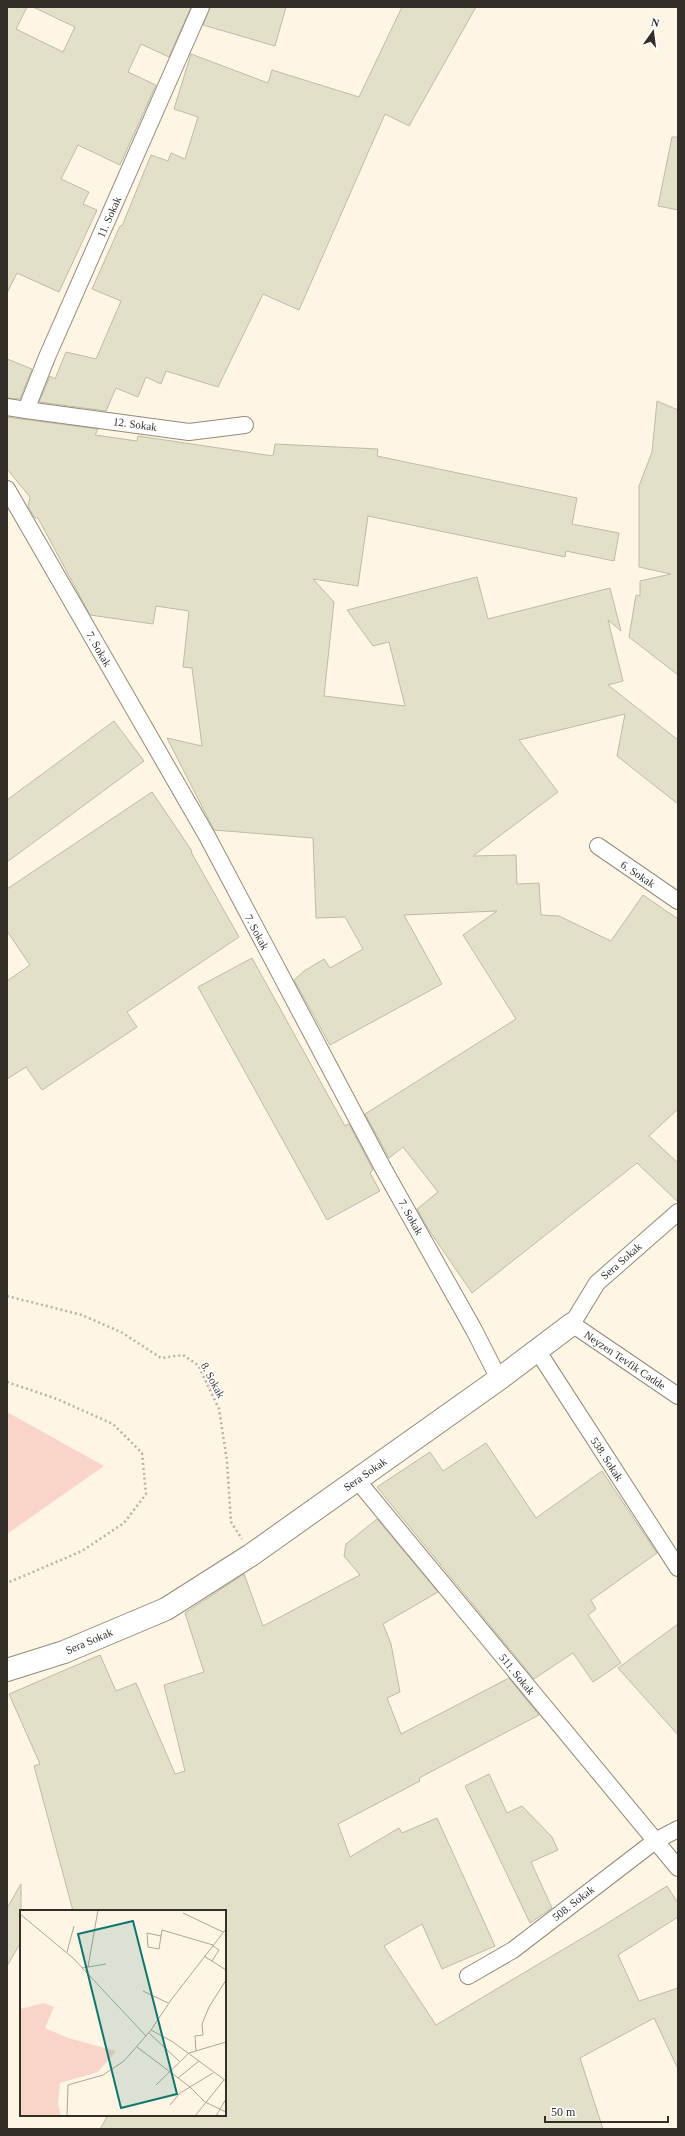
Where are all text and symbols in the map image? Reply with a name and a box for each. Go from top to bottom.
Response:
north arrow [633,12,673,52]
text: N [650,16,661,29]
street label: 11. Sokak [95,194,124,239]
street label: 12. Sokak [112,415,158,433]
street label: 7. Sokak [84,629,114,669]
street label: 6. Sokak [619,858,658,890]
street label: 7. Sokak [243,912,272,952]
street label: 7. Sokak [396,1197,426,1237]
street label: Sera Sokak [598,1240,644,1282]
street label: Neyzen Tevfik Cadde [582,1328,668,1392]
street label: 8. Sokak [199,1360,228,1400]
street label: 538. Sokak [588,1435,626,1483]
street label: Sera Sokak [341,1455,389,1493]
street label: Sera Sokak [64,1626,115,1656]
street label: 511. Sokak [497,1651,537,1697]
street label: 508. Sokak [550,1883,597,1923]
inset map [20,1910,226,2116]
scale bar [545,2098,668,2124]
text: 50 m [551,2105,576,2119]

